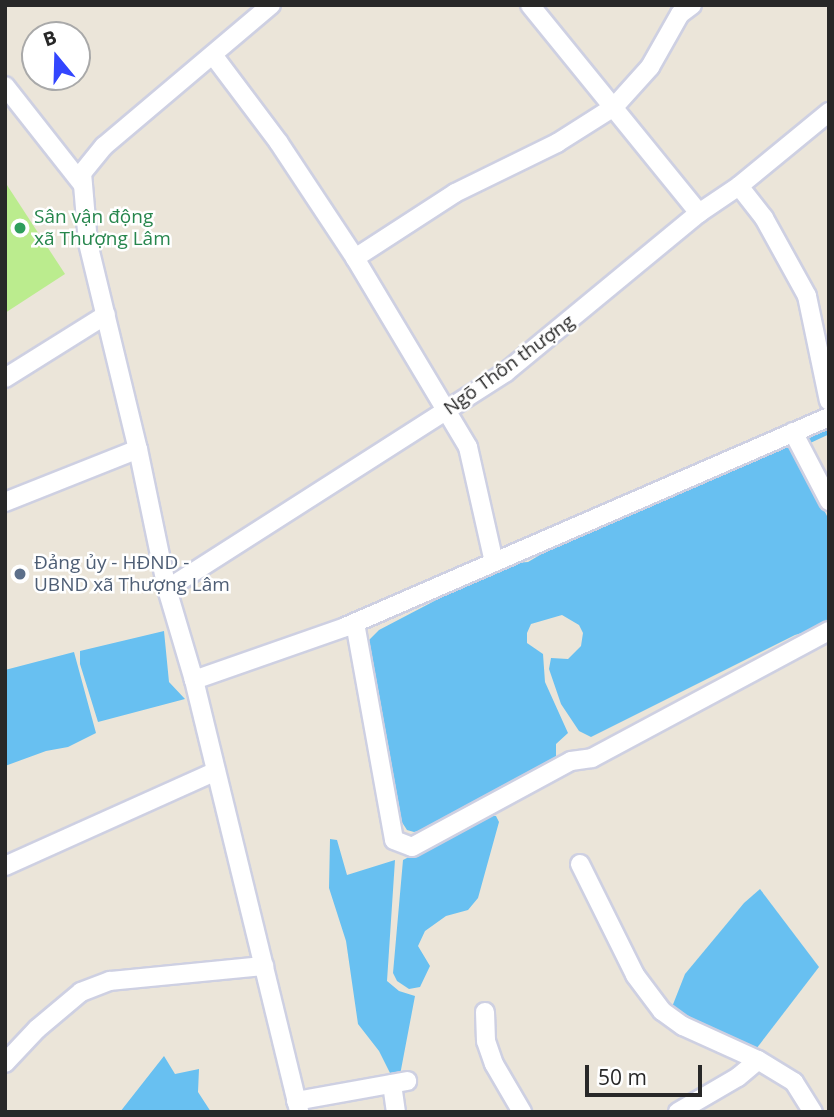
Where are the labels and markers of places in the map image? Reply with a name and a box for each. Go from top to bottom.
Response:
place label: Sân vận động xã Thượng Lâm [34,206,171,250]
marker: Sân vận động xã Thượng Lâm [12,220,28,236]
place label: Đảng ủy - HĐND - UBND xã Thượng Lâm [34,552,230,596]
marker: Đảng ủy - HĐND - UBND xã Thượng Lâm [12,566,28,582]

